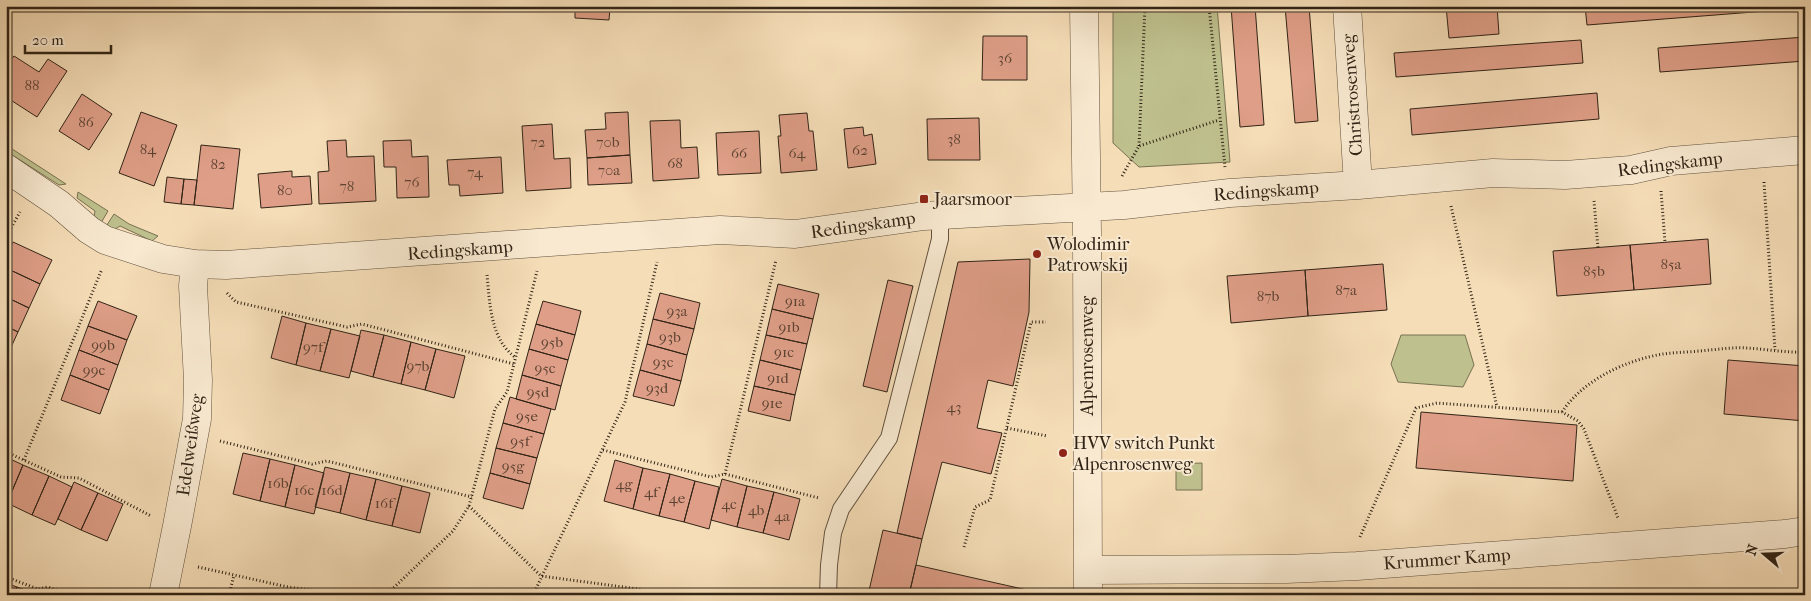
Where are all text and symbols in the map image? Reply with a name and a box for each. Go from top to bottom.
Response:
scale bar [25,22,111,54]
text: 20 m [32,31,64,49]
street label: Christrosenweg [1338,33,1367,157]
house number: 36 [998,49,1013,67]
house number: 88 [24,76,40,94]
house number: 86 [78,113,95,131]
house number: 38 [947,130,961,148]
house number: 72 [531,133,546,151]
house number: 70b [596,133,620,151]
house number: 84 [140,140,157,158]
house number: 62 [852,141,868,159]
house number: 66 [731,144,748,162]
house number: 64 [789,144,807,162]
street label: Redingskamp [1616,148,1724,181]
house number: 68 [667,154,683,172]
house number: 82 [210,155,226,173]
house number: 70a [598,161,621,179]
house number: 74 [467,163,484,181]
house number: 76 [404,173,421,191]
house number: 78 [340,177,354,195]
street label: Redingskamp [1213,177,1320,206]
house number: 80 [277,181,293,199]
place label: Jaarsmoor [932,189,1012,210]
marker: Jaarsmoor [918,193,930,205]
street label: Redingskamp [809,208,917,243]
place label: Wolodimir Patrowskij [1046,234,1130,276]
street label: Redingskamp [407,236,514,265]
marker: Wolodimir Patrowskij [1031,248,1043,260]
house number: 85a [1661,255,1683,273]
house number: 85b [1583,262,1605,280]
house number: 87a [1335,281,1358,299]
house number: 87b [1257,287,1279,305]
house number: 91a [785,292,806,310]
street label: Alpenrosenweg [1077,296,1098,417]
house number: 93a [667,302,689,320]
house number: 91b [778,318,800,336]
house number: 93b [659,328,681,346]
house number: 95b [541,333,563,351]
house number: 99b [91,336,115,354]
house number: 97f [303,338,326,356]
house number: 91c [774,343,794,361]
house number: 93c [653,353,674,371]
house number: 97b [407,357,430,375]
house number: 95c [535,359,556,377]
house number: 99c [83,361,106,379]
house number: 91d [767,369,790,387]
house number: 93d [646,379,669,397]
house number: 95d [527,383,550,401]
street label: Edelweißweg [173,392,208,497]
house number: 91e [762,394,783,412]
house number: 43 [946,398,962,416]
house number: 95e [516,407,538,425]
house number: 95f [510,432,533,450]
place label: HVV switch Punkt Alpenrosenweg [1072,433,1216,475]
marker: HVV switch Punkt Alpenrosenweg [1057,447,1069,459]
house number: 95g [502,457,525,475]
house number: 16b [267,474,289,492]
house number: 4g [616,475,633,493]
house number: 16c [294,481,314,499]
house number: 16d [321,481,344,499]
house number: 4f [644,483,661,501]
house number: 4e [669,489,686,507]
house number: 16f [375,494,396,512]
house number: 4c [721,495,737,513]
house number: 4b [748,501,764,519]
house number: 4a [774,507,791,525]
north arrow [1738,528,1788,578]
text: N [1742,542,1762,558]
street label: Krummer Kamp [1383,545,1512,574]

